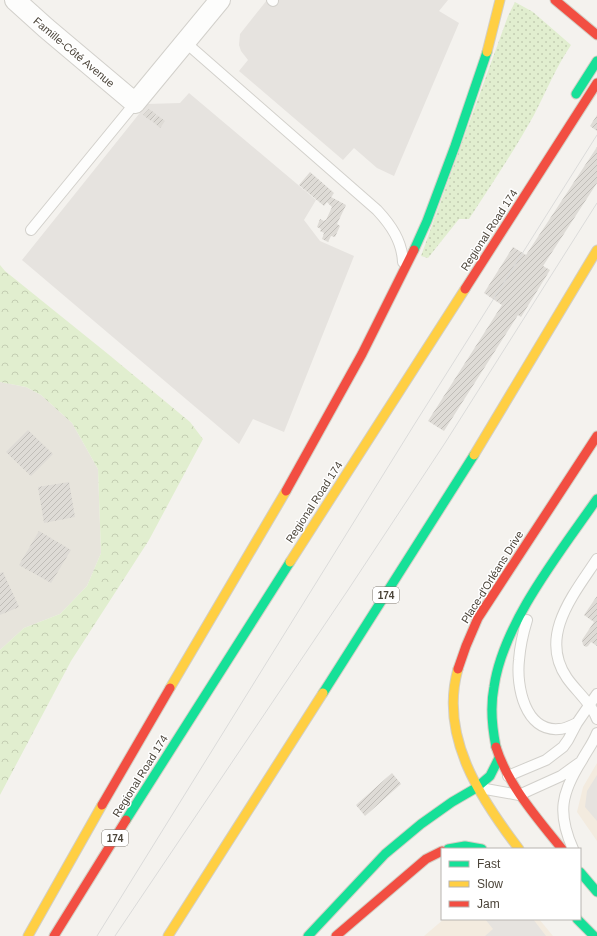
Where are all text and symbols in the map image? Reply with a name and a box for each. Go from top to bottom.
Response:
street label: Famille-Côté Avenue [31,15,117,89]
street label: Regional Road 174 [458,187,520,273]
street label: Regional Road 174 [283,459,345,545]
street label: Place-d'Orléans Drive [459,529,525,625]
road number: 174 [373,587,399,603]
street label: Regional Road 174 [110,733,170,819]
road number: 174 [102,830,128,846]
legend [441,848,581,920]
text: Fast [477,857,501,871]
text: Slow [477,877,503,891]
text: Jam [477,897,500,911]

